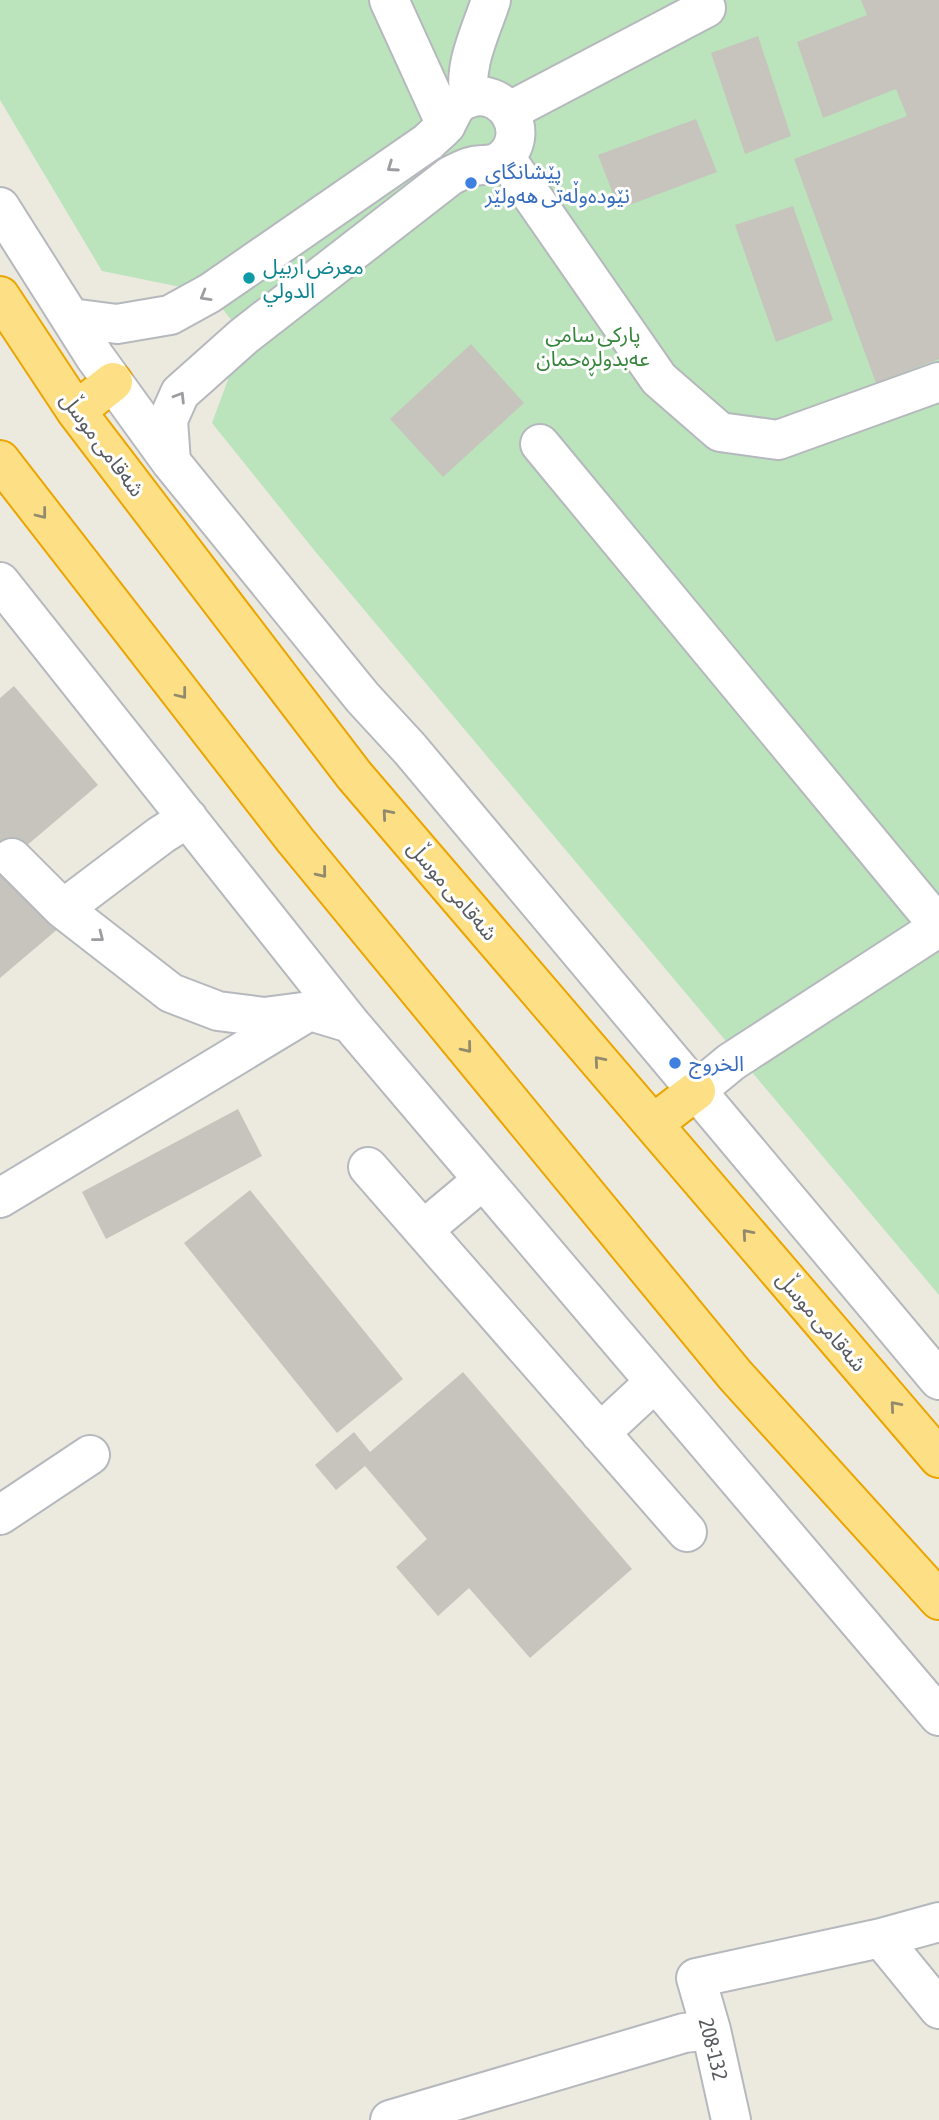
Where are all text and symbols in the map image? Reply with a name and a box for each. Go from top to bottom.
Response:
one-way arrow [387,159,400,171]
place label: پێشانگای نێودەوڵەتی هەولێر [484,159,630,208]
marker: پێشانگای نێودەوڵەتی هەولێر [463,175,479,191]
place label: معرض اربيل الدولي [263,254,364,307]
marker: معرض اربيل الدولي [241,270,257,286]
one-way arrow [199,288,212,301]
park label: پارکی سامی عەبدولڕەحمان [536,322,650,377]
street label: شەقامی موسڵ [55,385,152,501]
one-way arrow [172,392,185,405]
one-way arrow [34,506,46,519]
one-way arrow [173,686,186,698]
one-way arrow [383,809,395,822]
street label: شەقامی موسڵ [402,833,505,945]
one-way arrow [314,865,327,877]
one-way arrow [91,928,103,941]
one-way arrow [459,1040,471,1053]
place label: الخروج [689,1051,744,1079]
marker: الخروج [667,1055,683,1071]
one-way arrow [595,1056,607,1069]
one-way arrow [743,1229,755,1242]
street label: شەقامی موسڵ [771,1264,874,1376]
one-way arrow [891,1402,903,1415]
street label: 208-132 [695,2015,733,2083]

